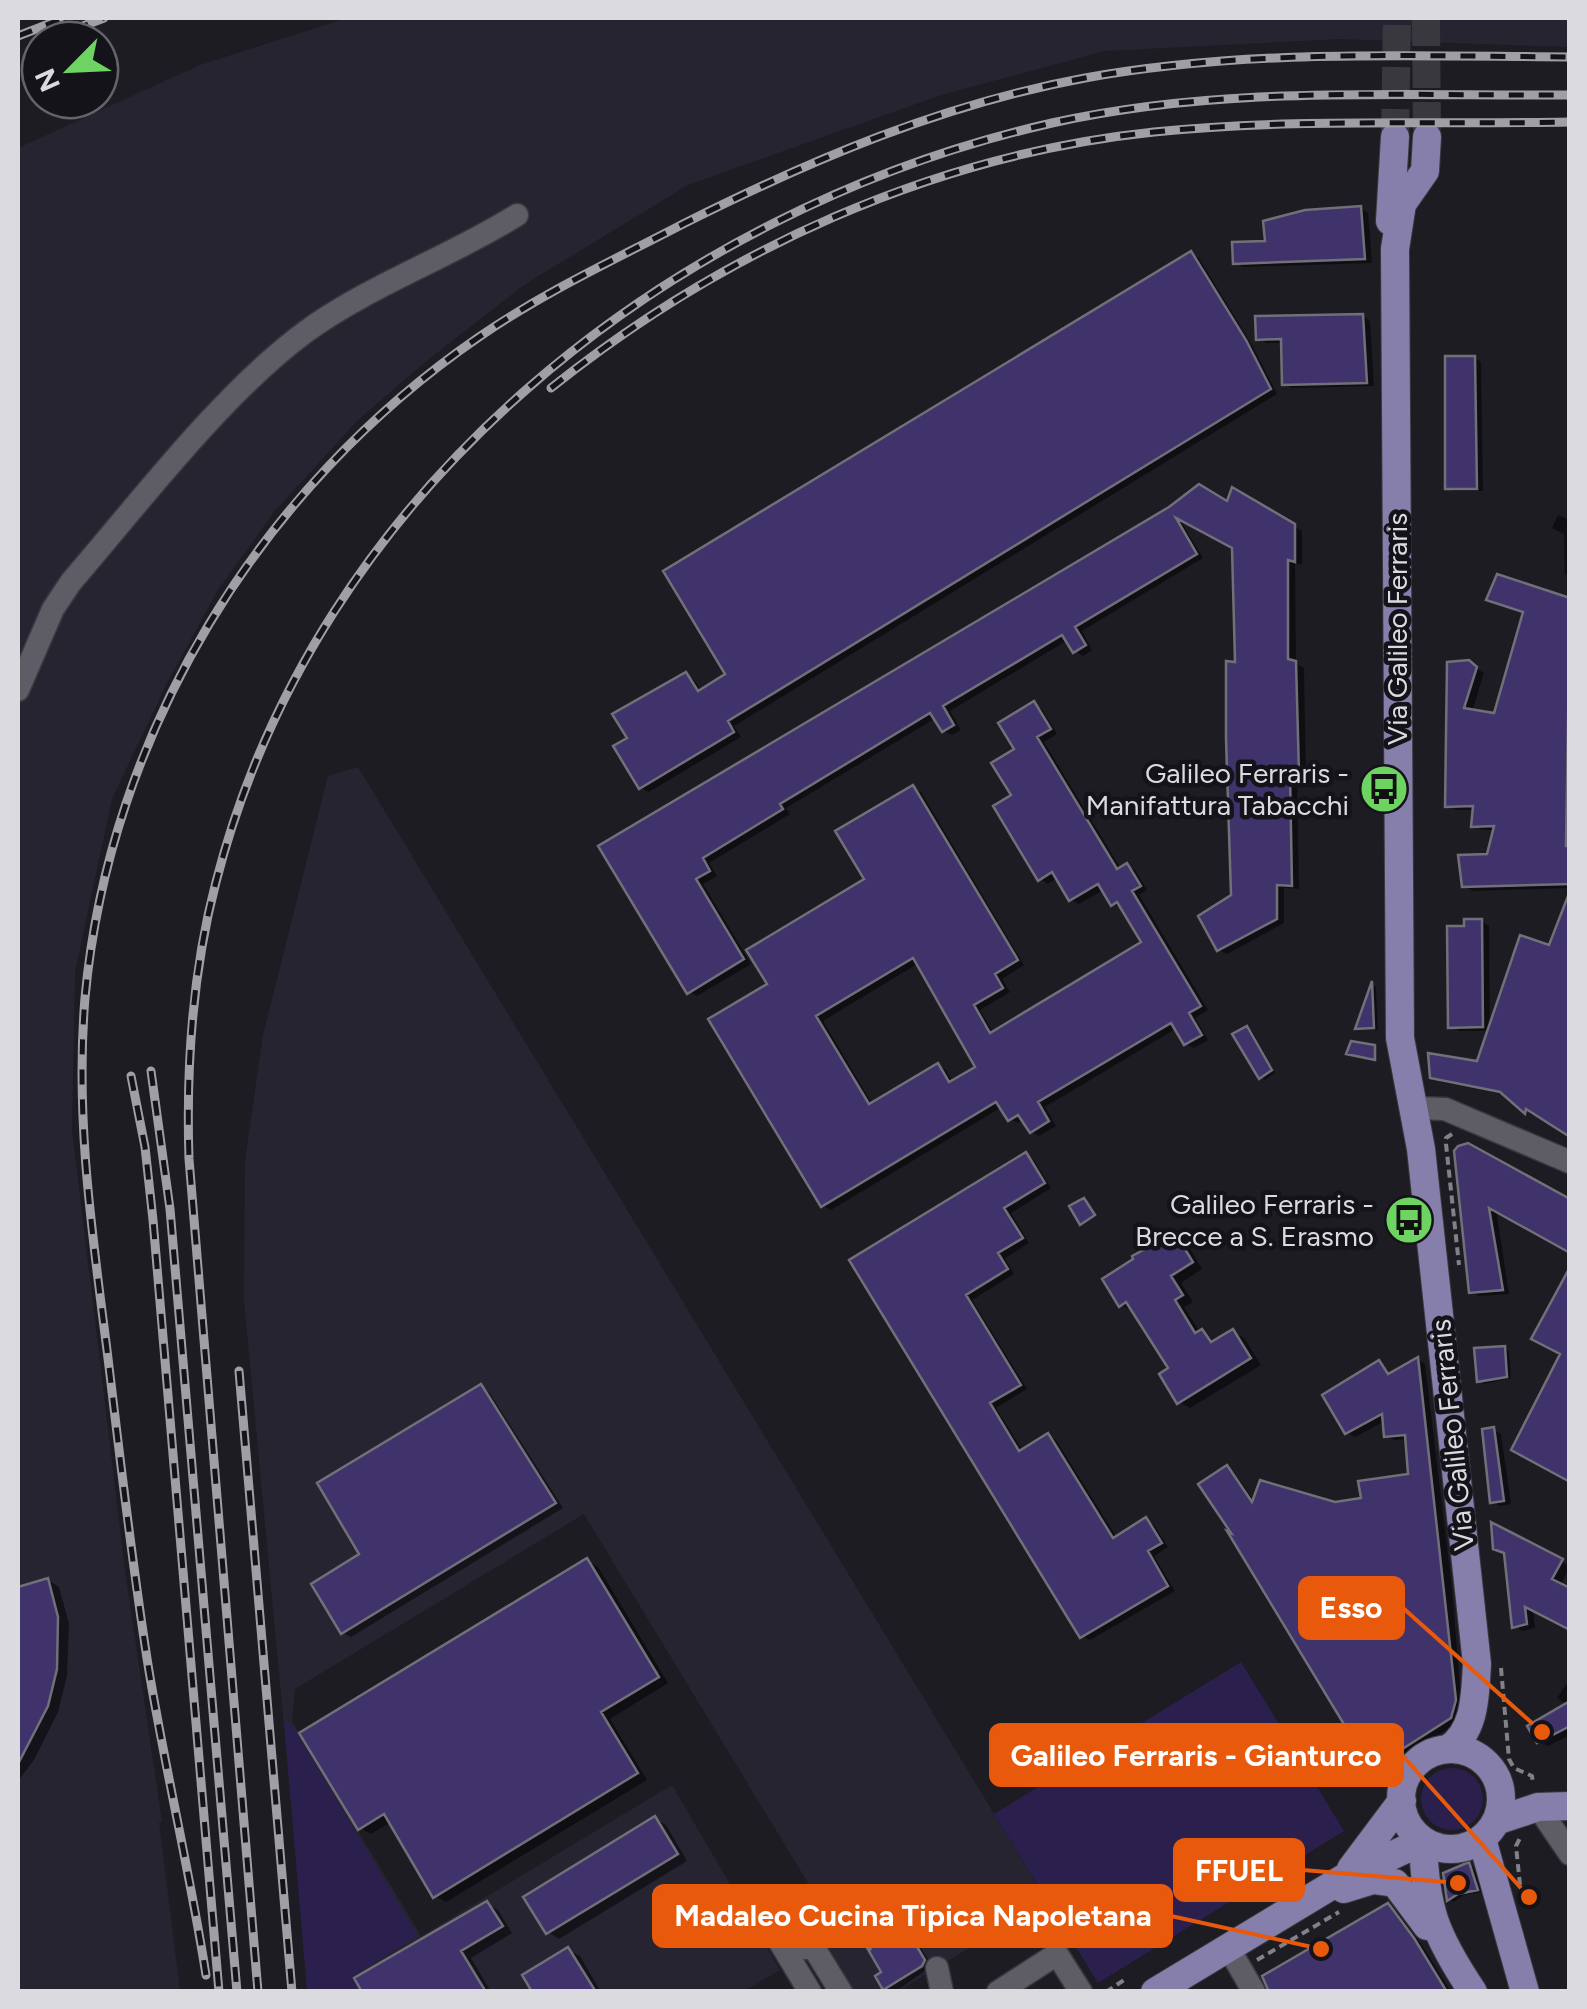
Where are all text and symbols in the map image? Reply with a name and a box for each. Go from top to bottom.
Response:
north arrow [20,20,120,120]
text: N [27,63,67,97]
street label: Via Galileo Ferraris [1380,513,1414,745]
place label: Galileo Ferraris - Manifattura Tabacchi [1086,756,1349,822]
bus stop icon: Galileo Ferraris - Manifattura Tabacchi [1358,763,1410,815]
place label: Galileo Ferraris - Brecce a S. Erasmo [1135,1187,1374,1253]
bus stop icon: Galileo Ferraris - Brecce a S. Erasmo [1383,1194,1435,1246]
street label: Via Galileo Ferraris [1423,1318,1481,1552]
callout: Esso [1300,1578,1403,1638]
text: Esso [1319,1589,1383,1626]
callout: Galileo Ferraris - Gianturco [991,1725,1402,1785]
text: Galileo Ferraris - Gianturco [1010,1737,1382,1774]
callout: FFUEL [1175,1840,1303,1900]
text: FFUEL [1195,1852,1283,1889]
callout: Madaleo Cucina Tipica Napoletana [654,1886,1171,1946]
text: Madaleo Cucina Tipica Napoletana [674,1897,1152,1934]

